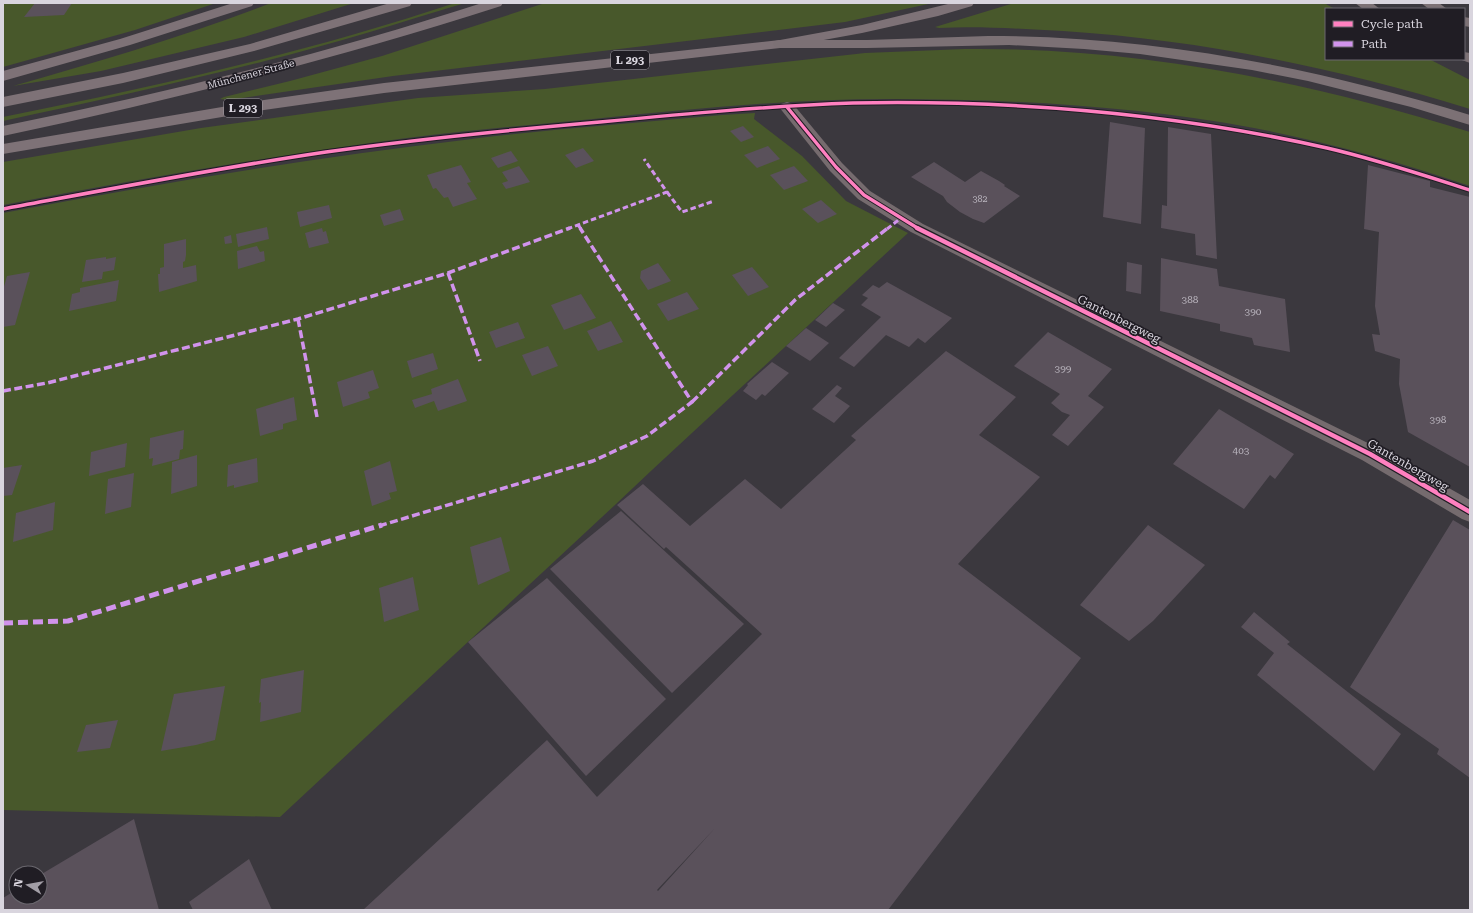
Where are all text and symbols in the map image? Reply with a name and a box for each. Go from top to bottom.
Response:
legend [1325,8,1465,60]
text: Cycle path [1361,17,1423,31]
text: Path [1361,37,1387,51]
road number: L 293 [611,51,649,69]
street label: Münchener Straße [206,57,296,91]
road number: L 293 [224,99,262,117]
house number: 382 [972,194,988,204]
street label: Gantenbergweg [1075,292,1163,346]
house number: 388 [1182,294,1199,305]
house number: 390 [1245,306,1262,317]
house number: 399 [1055,363,1072,374]
house number: 398 [1430,414,1447,425]
street label: Gantenbergweg [1365,436,1451,494]
house number: 403 [1233,445,1250,456]
north arrow [8,865,48,905]
text: N [11,877,26,889]

